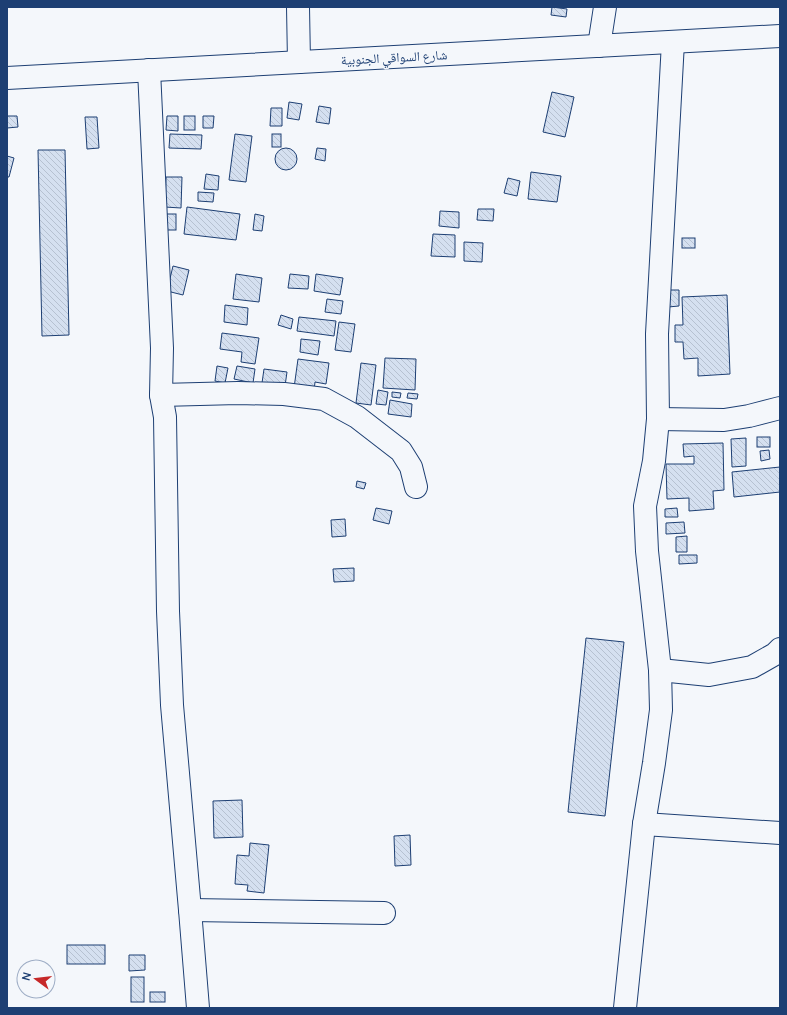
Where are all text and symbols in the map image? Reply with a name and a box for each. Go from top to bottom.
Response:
street label: شارع السواقي الجنوبية [340,45,448,71]
north arrow [16,959,56,999]
text: N [18,970,34,982]

